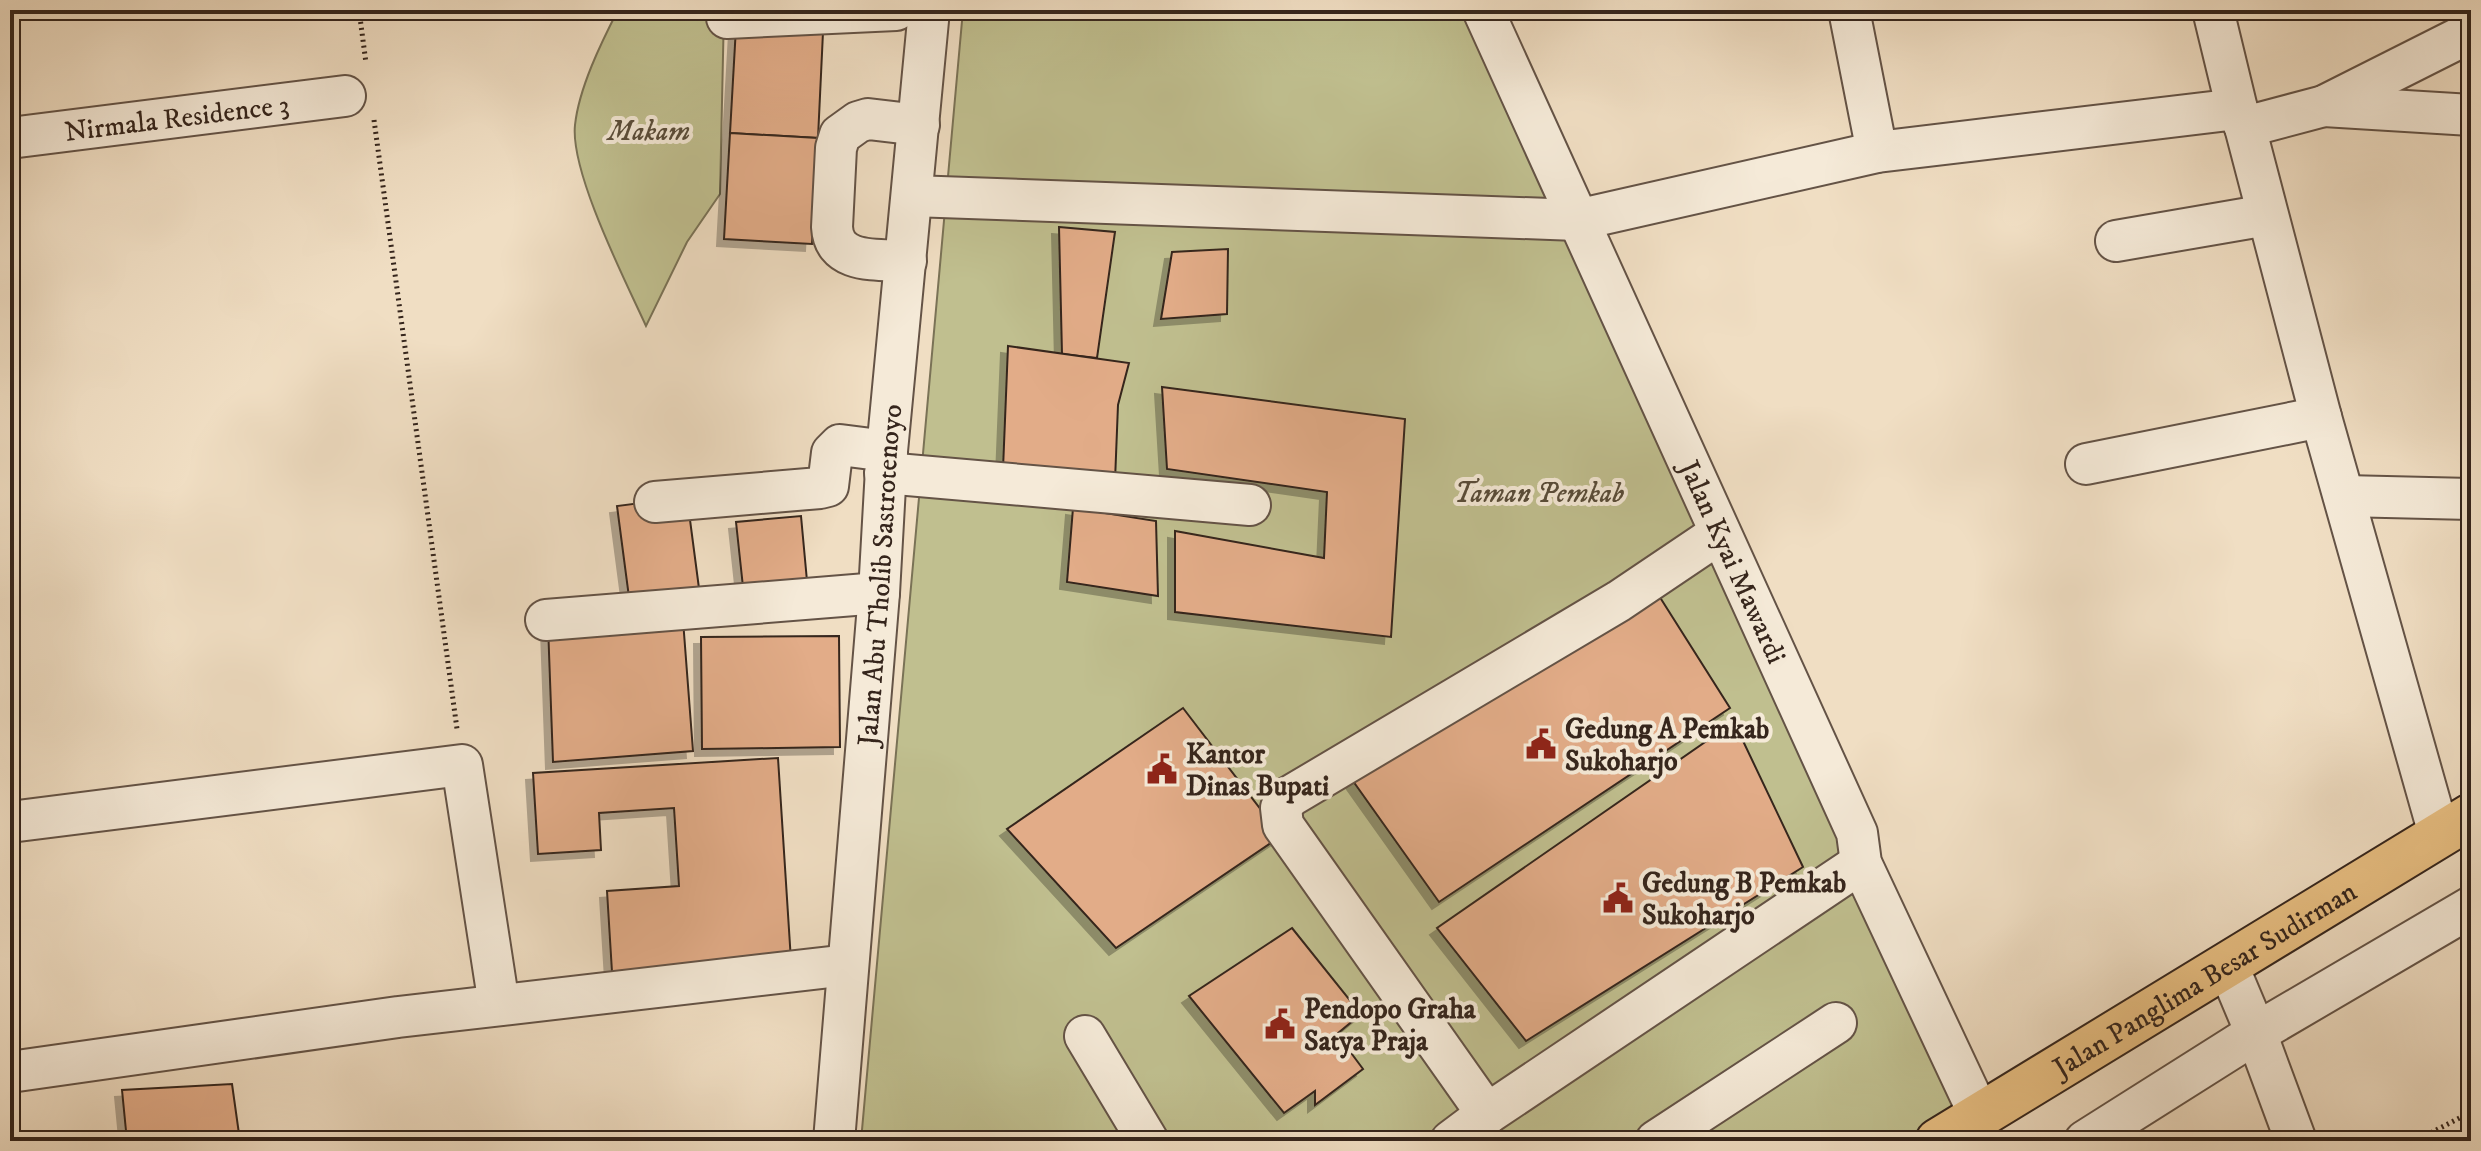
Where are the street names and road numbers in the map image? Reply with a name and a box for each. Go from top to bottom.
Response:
street label: Nirmala Residence 3 [63,87,291,150]
street label: Jalan Abu Tholib Sastrotenoyo [850,402,910,750]
street label: Jalan Kyai Mawardi [1670,453,1794,669]
street label: Jalan Panglima Besar Sudirman [2045,874,2364,1087]

